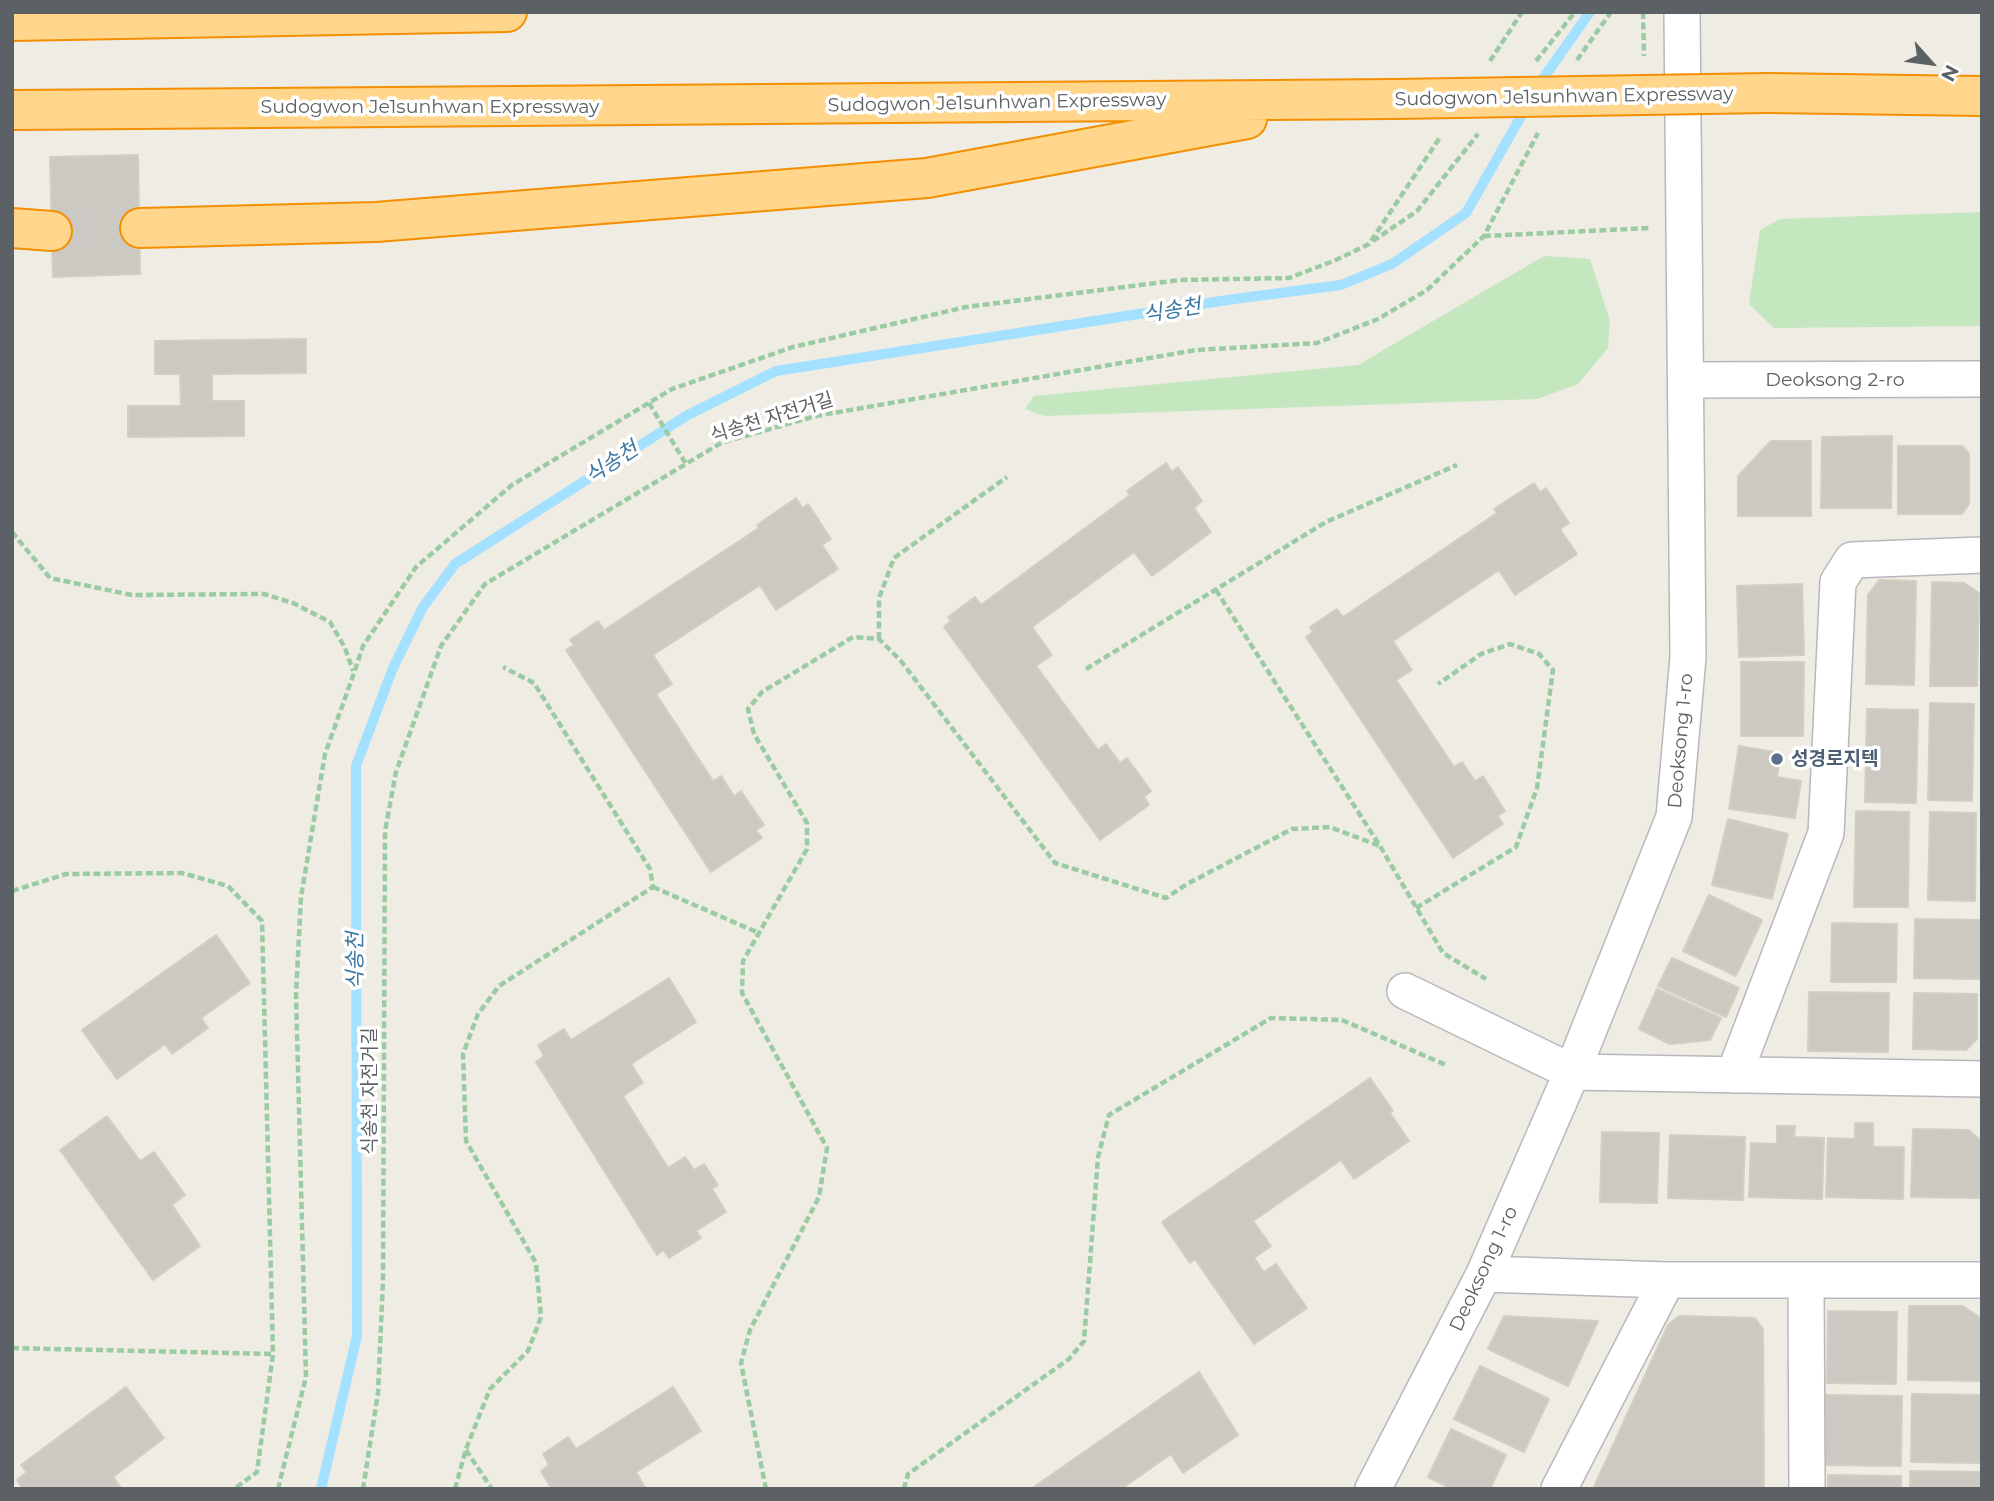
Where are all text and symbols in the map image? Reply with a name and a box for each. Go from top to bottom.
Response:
north arrow [1896,28,1966,98]
text: N [1936,61,1964,85]
street label: Sudogwon Je1sunhwan Expressway [1394,83,1734,111]
street label: Sudogwon Je1sunhwan Expressway [827,89,1167,117]
street label: Sudogwon Je1sunhwan Expressway [261,96,599,118]
water label: 식송천 [1141,294,1203,328]
street label: Deoksong 2-ro [1765,369,1905,391]
street label: 식송천 자전거길 [708,388,836,448]
water label: 식송천 [581,437,643,489]
street label: Deoksong 1-ro [1664,672,1698,810]
place label: 성경로지텍 [1791,748,1878,770]
marker: 성경로지텍 [1769,751,1785,767]
water label: 식송천 [343,932,369,990]
street label: 식송천 자전거길 [359,1027,381,1155]
street label: Deoksong 1-ro [1445,1203,1523,1335]

